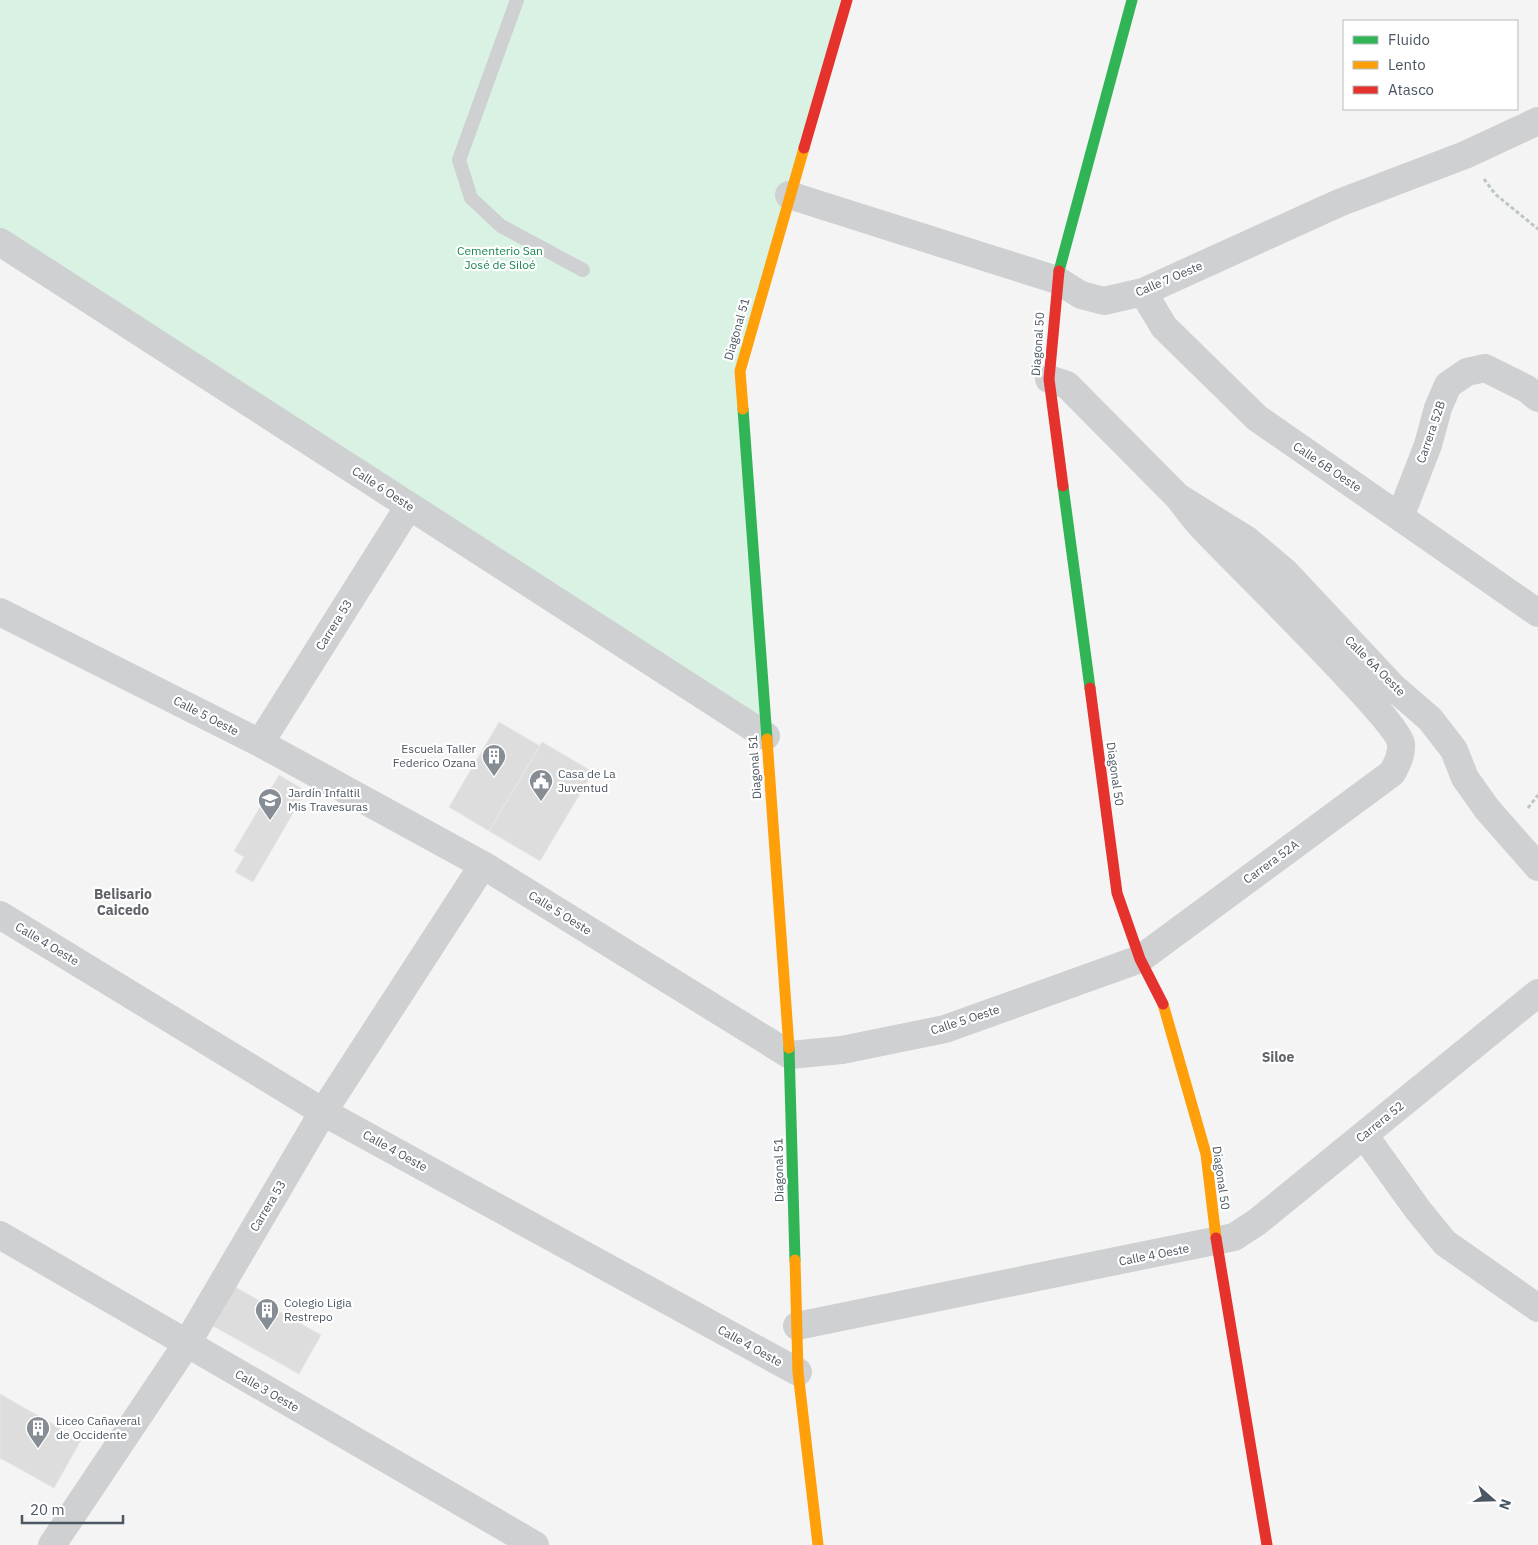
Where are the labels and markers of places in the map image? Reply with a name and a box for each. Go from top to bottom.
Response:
place label: Escuela Taller Federico Ozana [393,741,477,770]
building icon: Escuela Taller Federico Ozana [481,743,507,777]
place label: Casa de La Juventud [558,766,616,795]
public building icon: Casa de La Juventud [528,768,554,802]
place label: Jardín Infaltil Mis Travesuras [288,785,368,814]
school or university icon: Jardín Infaltil Mis Travesuras [257,787,283,821]
place label: Colegio Ligia Restrepo [284,1295,352,1324]
building icon: Colegio Ligia Restrepo [254,1297,280,1331]
place label: Liceo Cañaveral de Occidente [56,1413,141,1442]
building icon: Liceo Cañaveral de Occidente [25,1415,51,1449]

